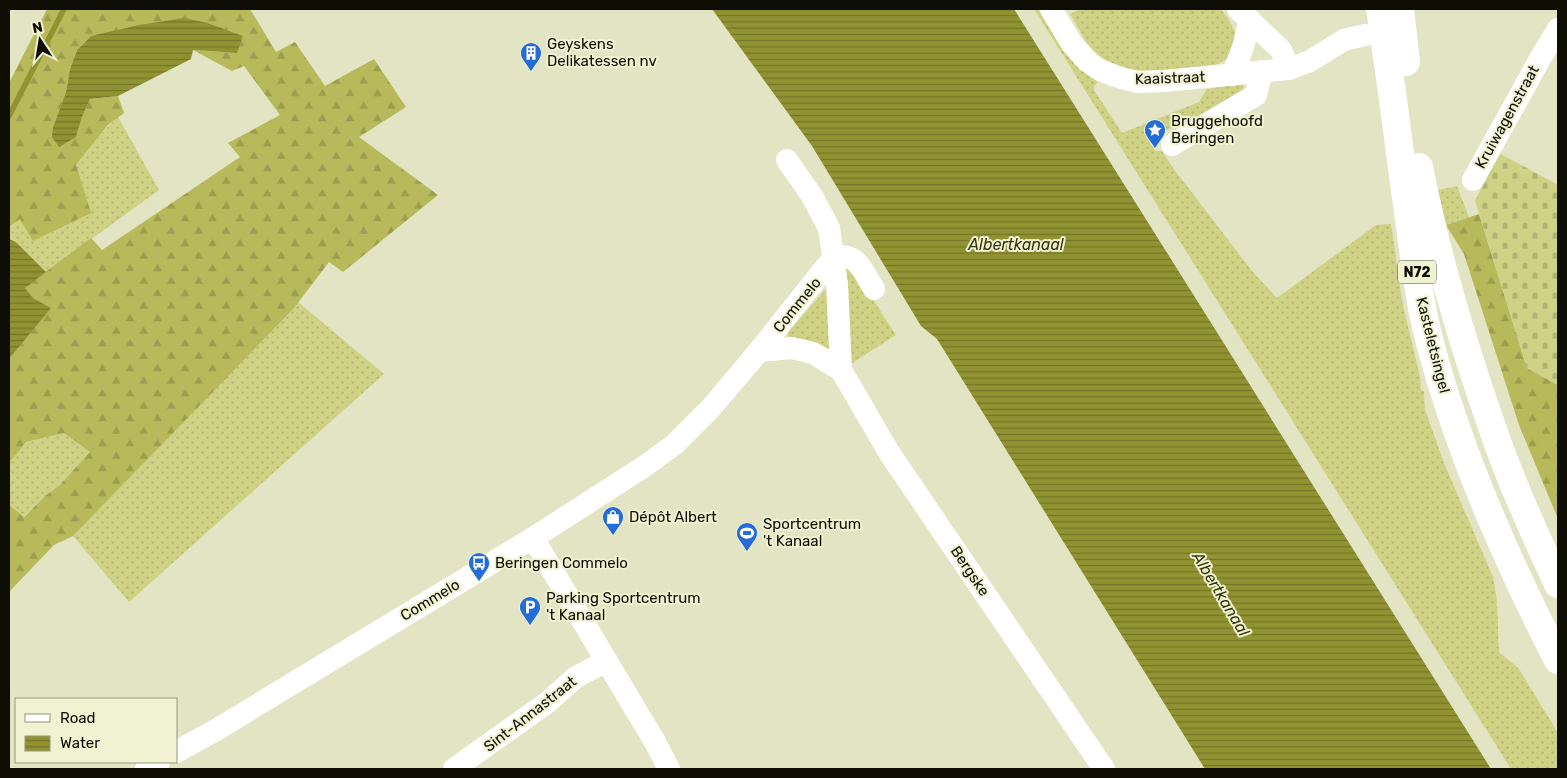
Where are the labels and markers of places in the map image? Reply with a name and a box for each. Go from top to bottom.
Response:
place label: Geyskens Delikatessen nv [547,35,657,70]
building icon: Geyskens Delikatessen nv [519,41,543,72]
place label: Bruggehoofd Beringen [1171,112,1263,147]
place icon: Bruggehoofd Beringen [1143,118,1167,149]
shop icon: Dépôt Albert [601,505,625,536]
place label: Dépôt Albert [629,508,717,526]
place label: Sportcentrum 't Kanaal [763,515,861,550]
sports icon: Sportcentrum 't Kanaal [735,521,759,552]
bus stop icon: Beringen Commelo [467,551,491,582]
place label: Beringen Commelo [495,554,628,572]
place label: Parking Sportcentrum 't Kanaal [546,589,701,624]
parking icon: Parking Sportcentrum 't Kanaal [518,595,542,626]

